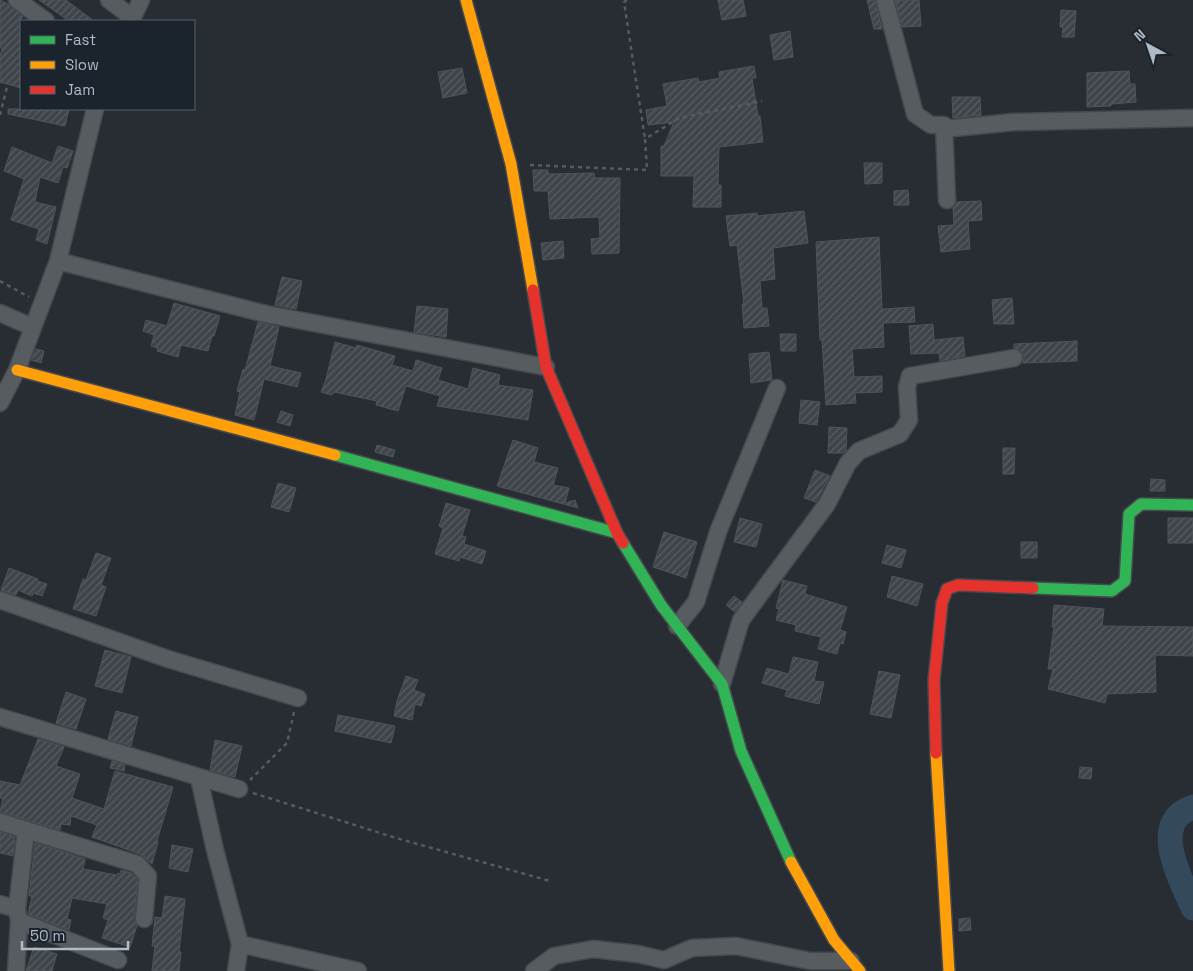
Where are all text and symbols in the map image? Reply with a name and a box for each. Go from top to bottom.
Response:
legend [20,20,195,110]
north arrow [1123,20,1173,70]
text: N [1130,25,1149,45]
text: Fast [65,30,96,49]
text: Slow [65,55,99,74]
text: Jam [65,80,95,99]
scale bar [22,918,129,950]
text: 50 m [30,926,65,945]

